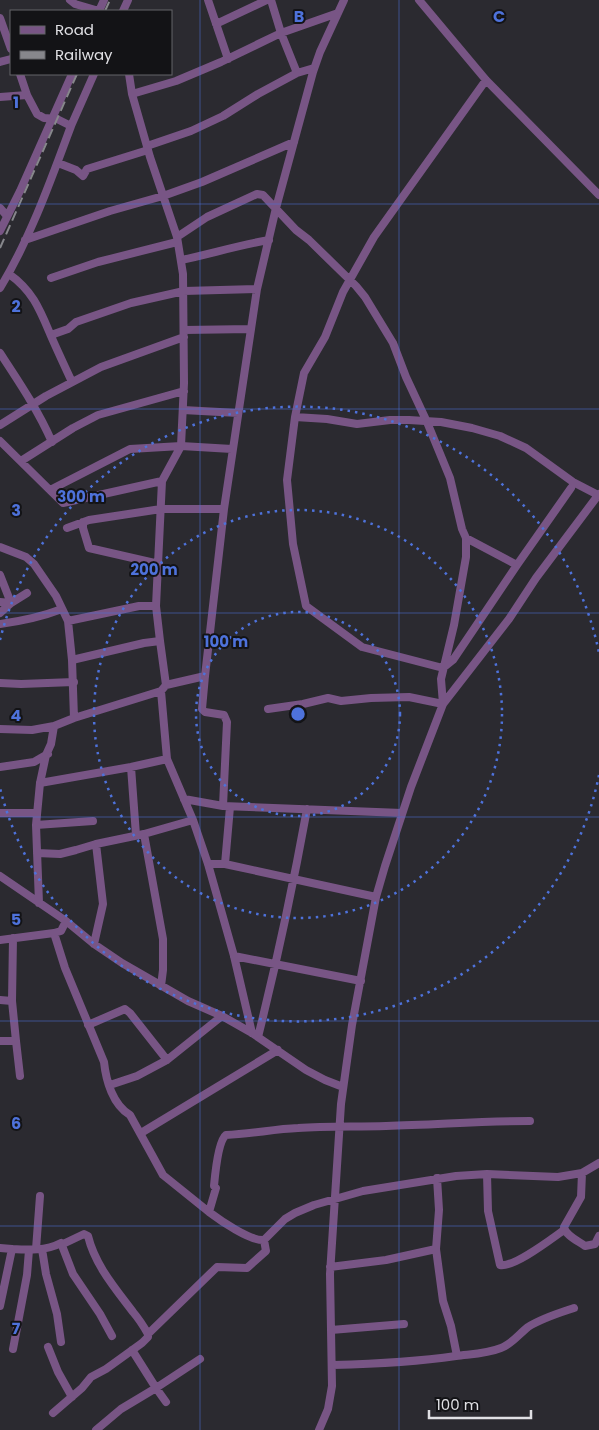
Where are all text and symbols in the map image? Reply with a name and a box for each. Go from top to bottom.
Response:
text: B [294,5,304,28]
text: C [493,5,505,28]
legend [10,10,172,75]
text: Road [55,19,94,40]
text: Railway [55,44,113,65]
text: 1 [13,91,19,114]
text: 2 [11,295,21,318]
text: 300 m [57,486,105,507]
text: 3 [11,499,21,522]
text: 200 m [130,559,178,580]
text: 100 m [204,631,248,652]
text: 4 [11,704,22,727]
centre of rings [289,705,307,723]
text: 5 [11,908,21,931]
text: 6 [11,1112,21,1135]
text: 7 [12,1317,21,1340]
scale bar [429,1388,532,1420]
text: 100 m [436,1394,479,1415]

